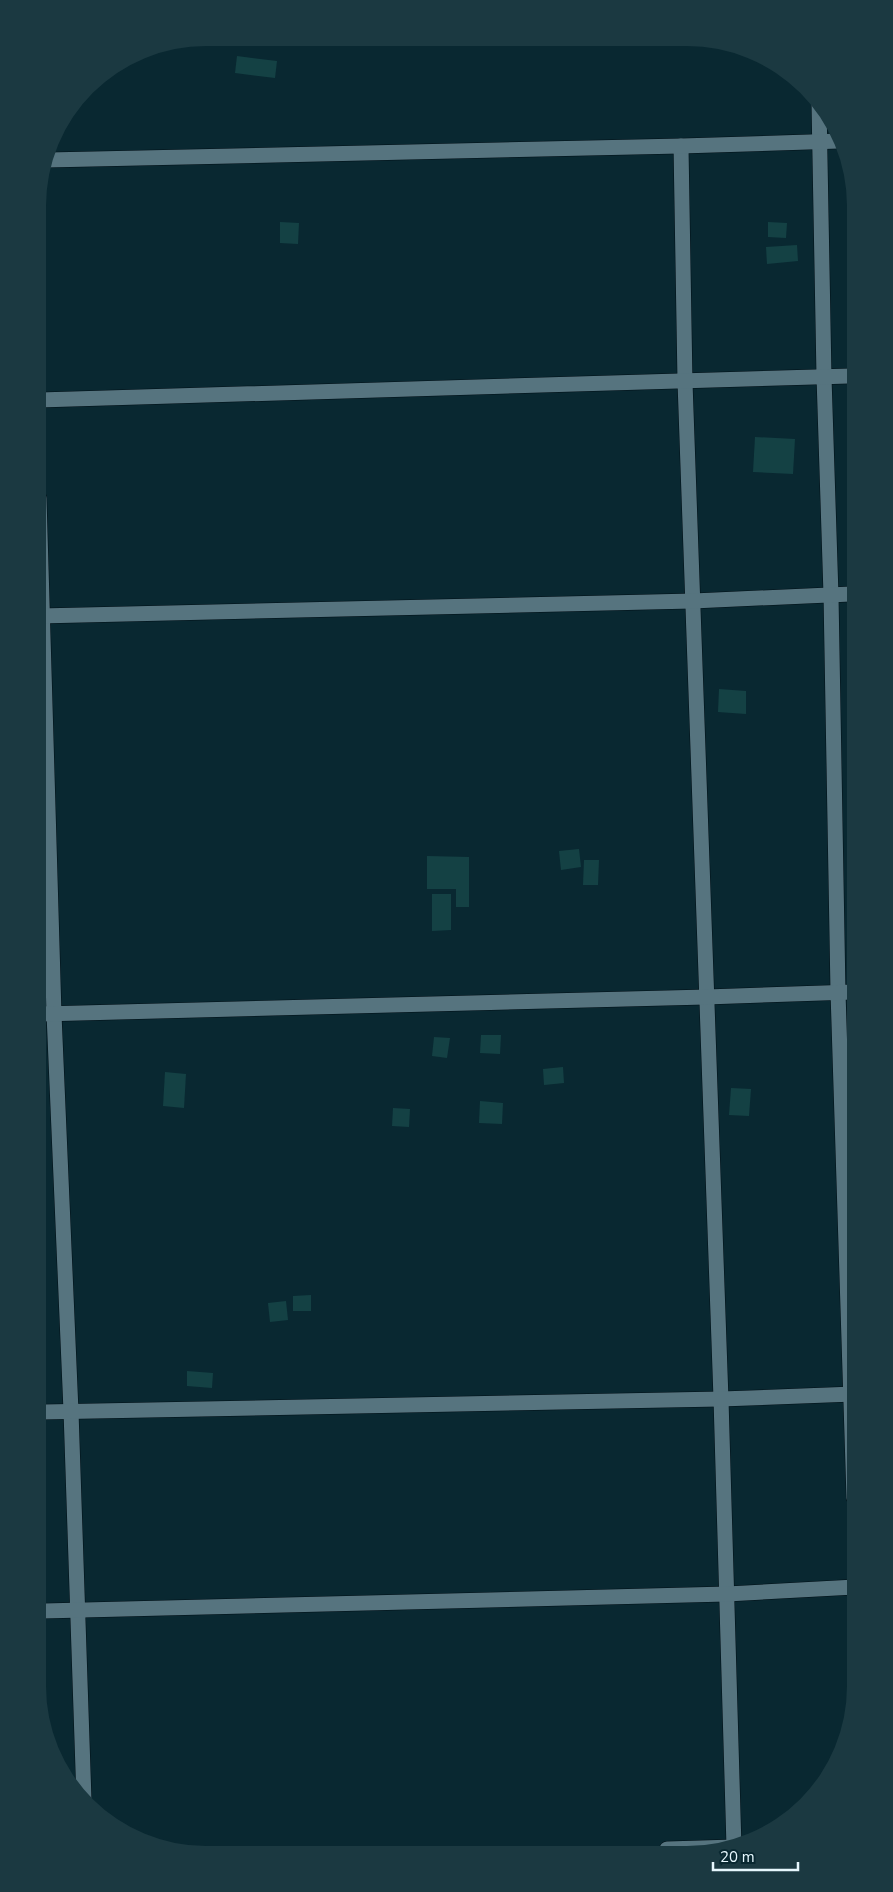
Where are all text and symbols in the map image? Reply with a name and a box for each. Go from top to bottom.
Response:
scale bar [713,1840,798,1872]
text: 20 m [720,1847,755,1867]

